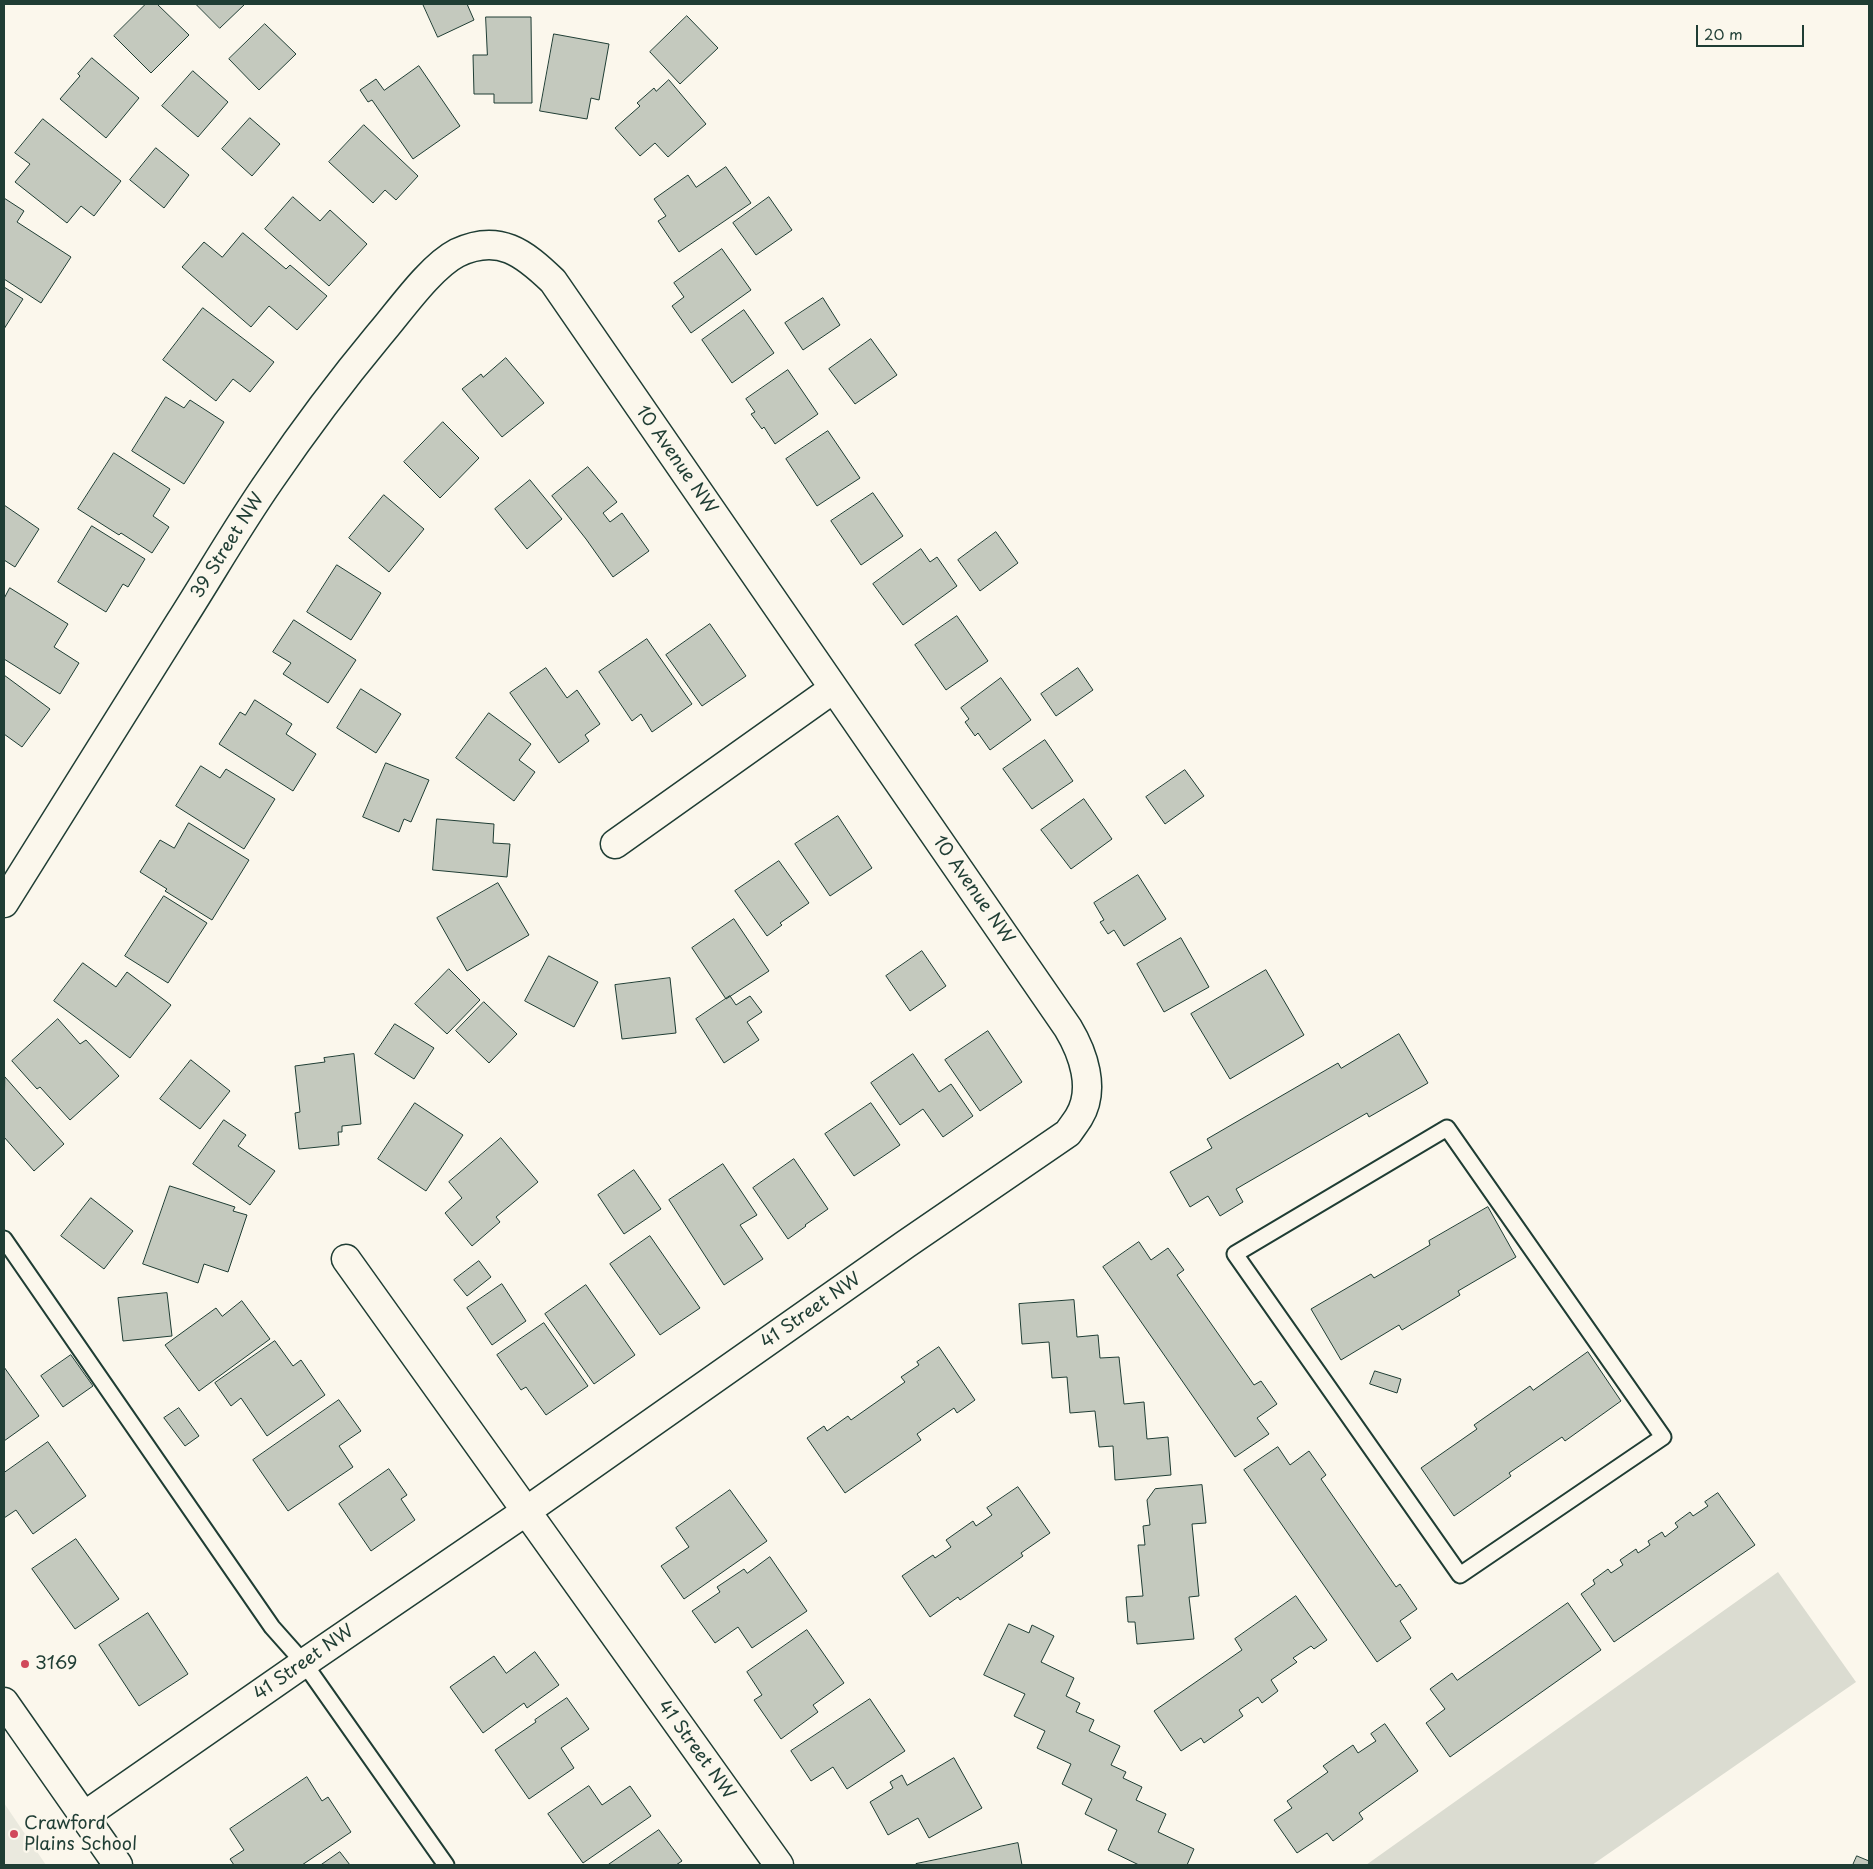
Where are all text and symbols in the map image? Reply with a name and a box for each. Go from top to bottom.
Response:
scale bar [1698,15,1806,47]
text: 20 m [1704,22,1743,45]
street label: 10 Avenue NW [631,402,721,518]
street label: 39 Street NW [187,489,269,603]
street label: 10 Avenue NW [928,832,1018,948]
street label: 41 Street NW [757,1269,865,1353]
street label: 41 Street NW [250,1621,358,1705]
place label: 3169 [35,1653,77,1675]
marker: 3169 [19,1658,31,1670]
street label: 41 Street NW [653,1696,739,1804]
place label: Crawford Plains School [24,1813,137,1856]
marker: Crawford Plains School [8,1828,20,1840]

